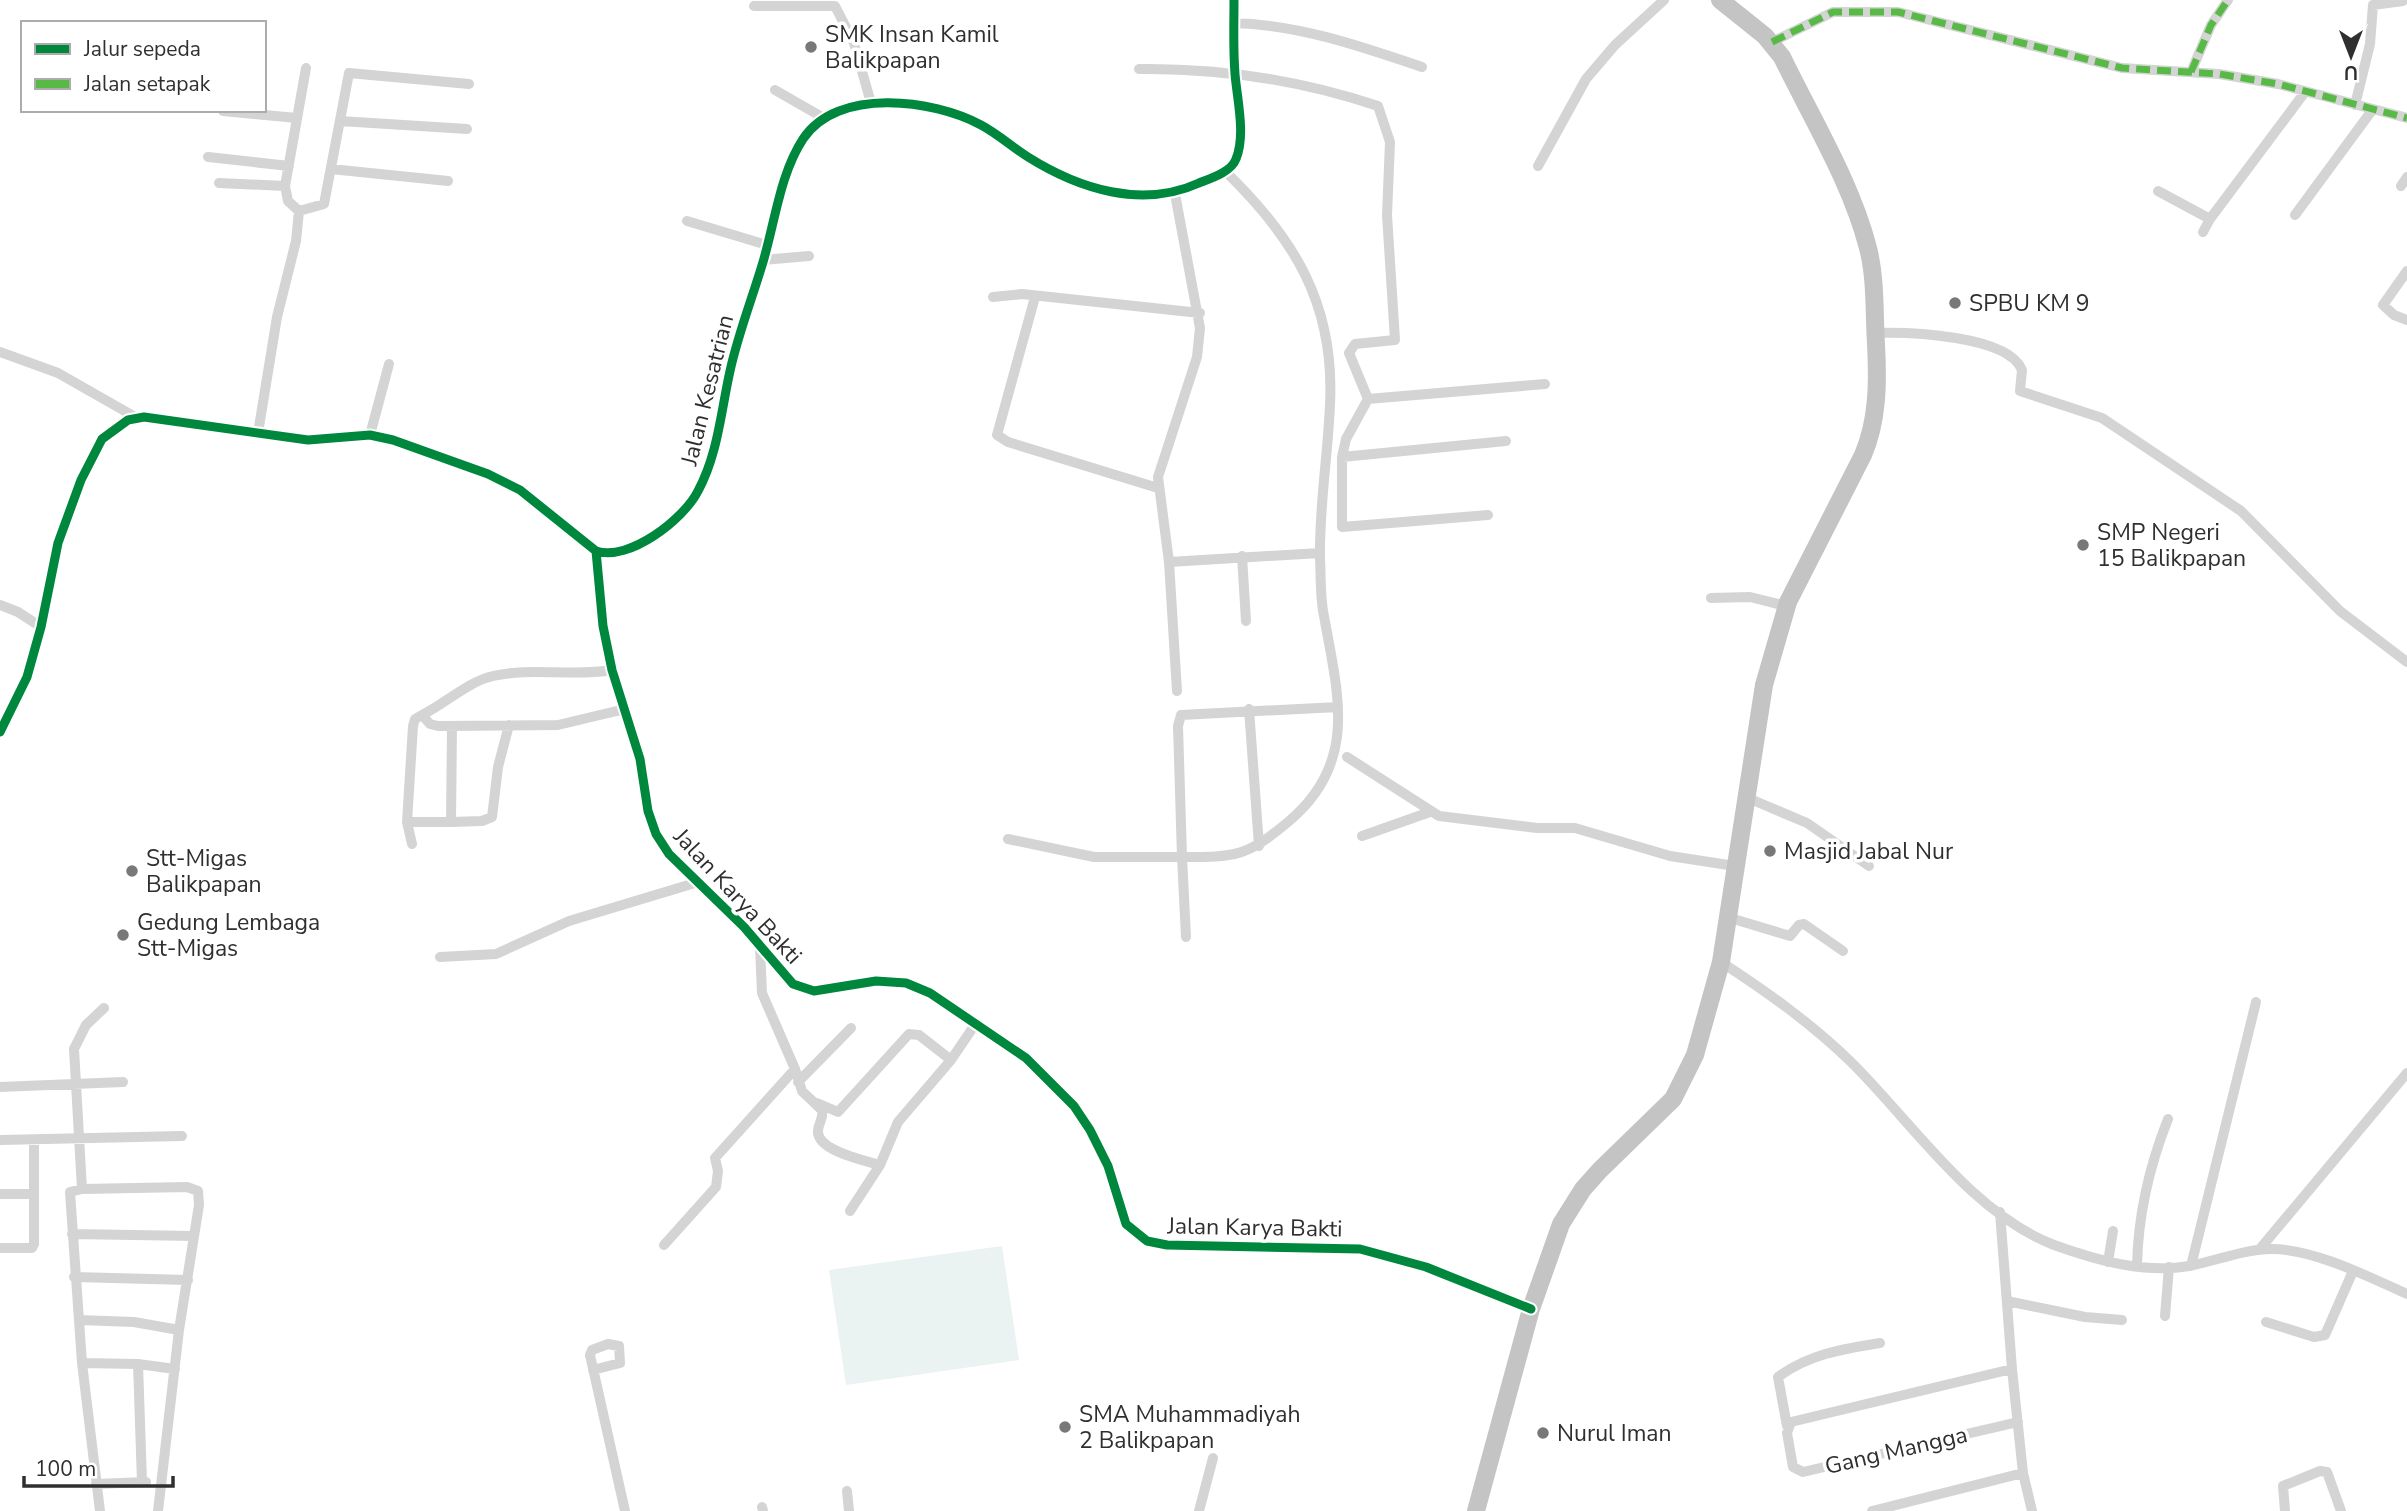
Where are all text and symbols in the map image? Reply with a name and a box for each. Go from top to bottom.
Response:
place label: SMK Insan Kamil Balikpapan [825,19,999,76]
legend [21,21,266,112]
north arrow [2316,21,2386,91]
text: Jalur sepeda [83,35,201,63]
marker: SMK Insan Kamil Balikpapan [803,39,819,55]
text: U [2344,59,2358,85]
text: Jalan setapak [83,70,211,98]
place label: SPBU KM 9 [1969,288,2090,319]
marker: SPBU KM 9 [1947,295,1963,311]
street label: Jalan Kesatrian [674,312,741,470]
place label: SMP Negeri 15 Balikpapan [2097,517,2246,574]
marker: SMP Negeri 15 Balikpapan [2075,537,2091,553]
street label: Jalan Karya Bakti [666,821,809,971]
place label: Masjid Jabal Nur [1784,836,1954,867]
place label: Stt-Migas Balikpapan [146,843,262,900]
marker: Masjid Jabal Nur [1762,843,1778,859]
marker: Stt-Migas Balikpapan [124,863,140,879]
place label: Gedung Lembaga Stt-Migas [137,907,320,964]
marker: Gedung Lembaga Stt-Migas [115,927,131,943]
street label: Jalan Karya Bakti [1166,1210,1343,1245]
place label: SMA Muhammadiyah 2 Balikpapan [1079,1399,1300,1456]
place label: Nurul Iman [1557,1418,1672,1449]
marker: SMA Muhammadiyah 2 Balikpapan [1057,1419,1073,1435]
street label: Gang Mangga [1822,1419,1970,1482]
marker: Nurul Iman [1535,1425,1551,1441]
scale bar [24,1444,173,1488]
text: 100 m [35,1455,96,1483]

